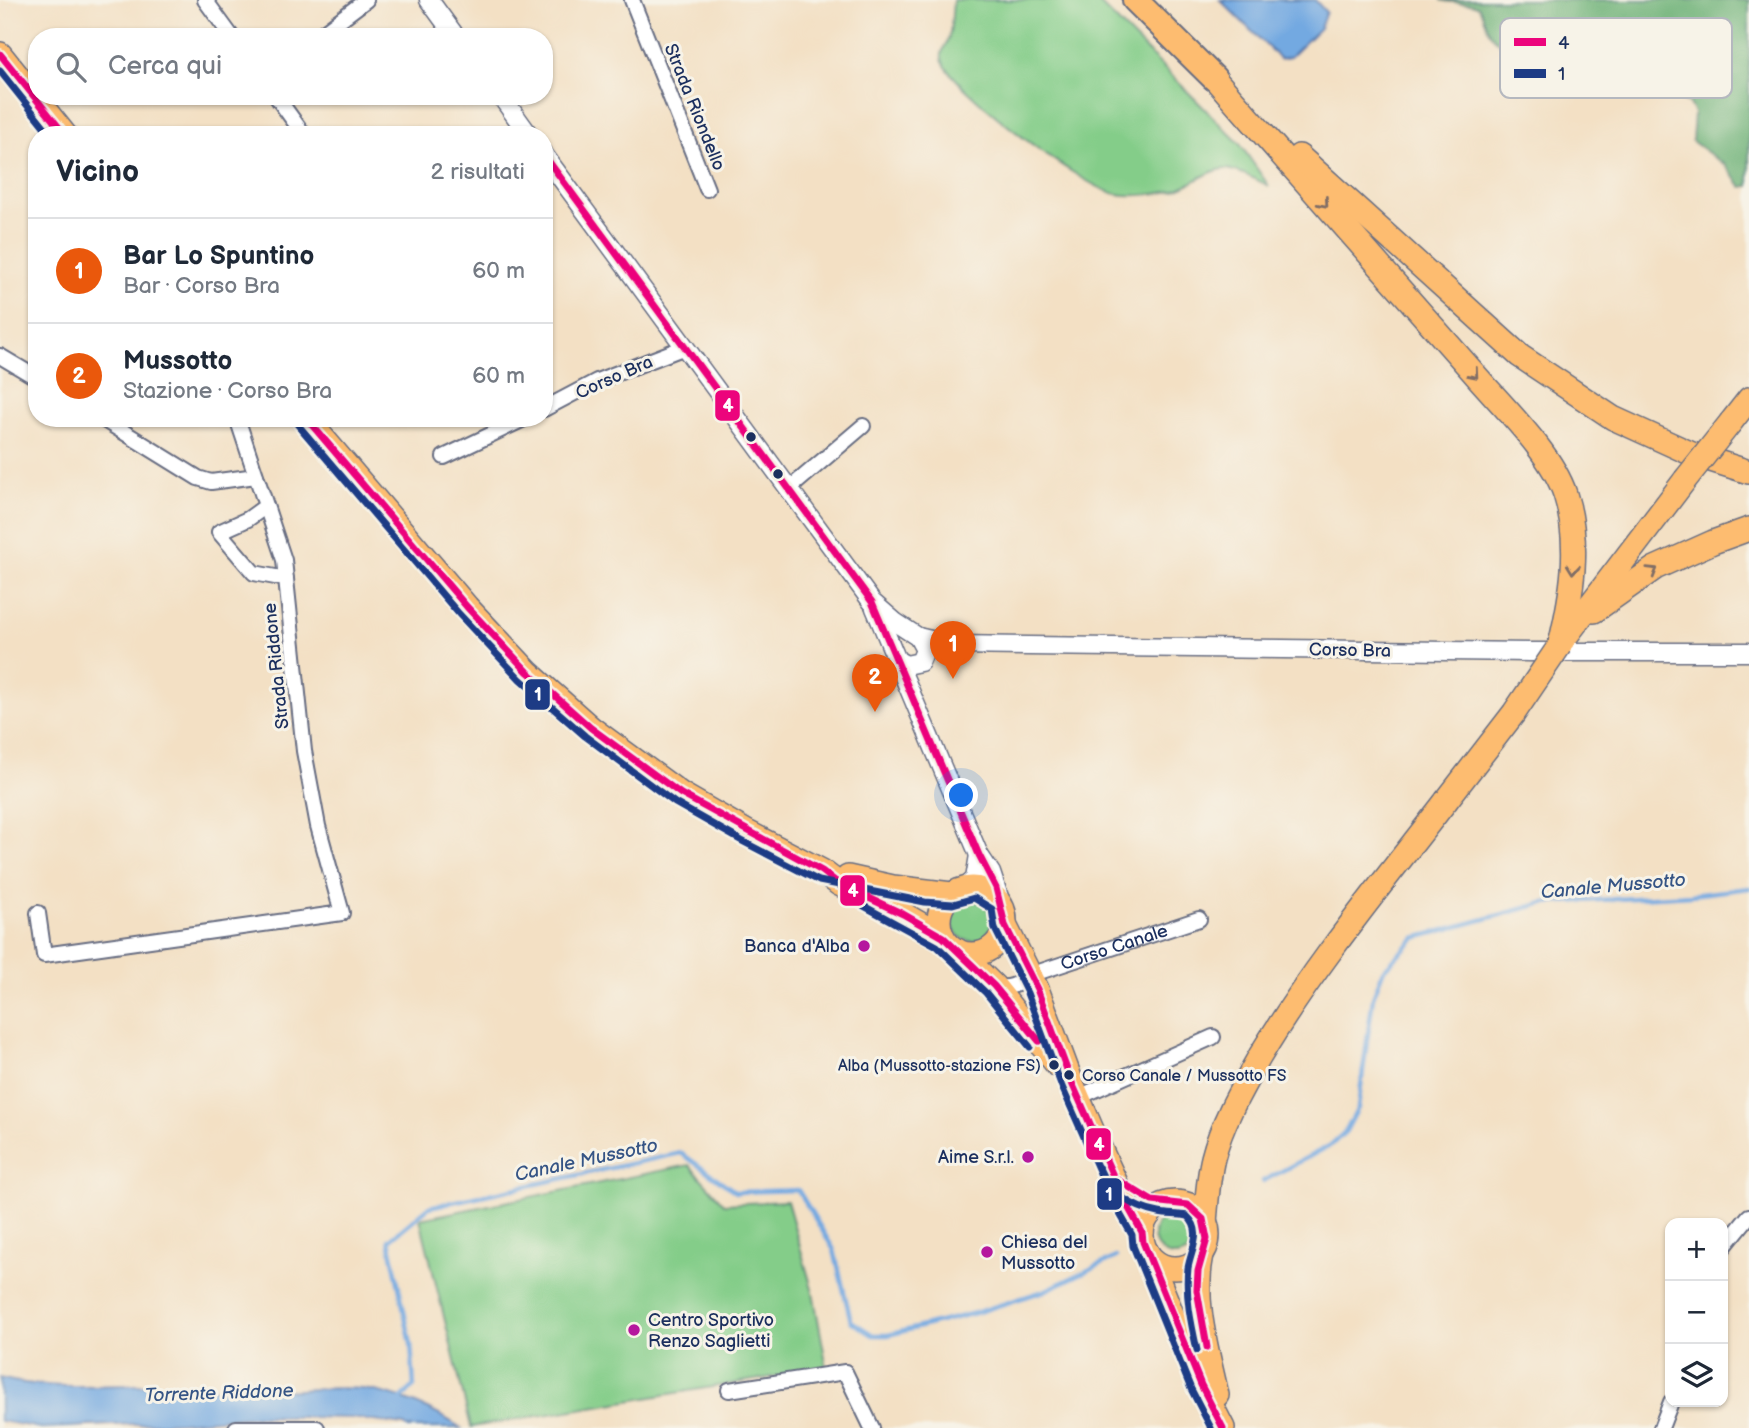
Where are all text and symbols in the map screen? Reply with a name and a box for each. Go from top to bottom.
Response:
legend [1500,18,1732,98]
search box [28,28,553,105]
text: 4 [1558,32,1570,55]
street label: Strada Riondello [660,41,729,174]
icon: search [52,48,90,86]
text: Cerca qui [108,51,222,82]
text: 1 [1558,63,1565,86]
text: Vicino [56,154,139,190]
text: 2 risultati [430,158,525,186]
one-way arrow [1316,195,1328,208]
text: Bar Lo Spuntino [123,241,314,272]
text: 1 [74,257,84,285]
text: 60 m [472,257,525,285]
text: Bar · Corso Bra [123,272,280,300]
text: Mussotto [123,346,232,377]
street label: Corso Bra [572,351,656,404]
text: 2 [72,362,86,390]
text: 60 m [472,362,525,390]
one-way arrow [1466,366,1478,379]
text: Stazione · Corso Bra [123,377,332,405]
line badge: 4 [714,389,741,422]
text: 4 [722,395,734,418]
unlabelled marker [744,430,758,444]
unlabelled marker [771,467,785,481]
one-way arrow [1565,563,1580,575]
one-way arrow [1646,566,1659,579]
street label: Strada Riddone [259,601,294,730]
pin: 1 [930,621,976,679]
street label: Corso Bra [1309,639,1391,662]
pin: 2 [852,654,898,712]
line badge: 1 [524,678,551,711]
text: 1 [534,684,542,707]
your location [944,778,978,812]
water label: Canale Mussotto [1540,869,1687,904]
line badge: 4 [839,874,866,907]
text: 4 [847,880,859,903]
street label: Corso Canale [1058,920,1171,975]
place label: Banca d'Alba [744,936,850,957]
marker: Banca d'Alba [856,938,872,954]
place label: Alba (Mussotto-stazione FS) [838,1057,1041,1076]
marker: Alba (Mussotto-stazione FS) [1047,1058,1061,1072]
place label: Corso Canale / Mussotto FS [1082,1067,1286,1086]
marker: Corso Canale / Mussotto FS [1062,1068,1076,1082]
line badge: 4 [1085,1127,1112,1161]
water label: Canale Mussotto [513,1134,660,1187]
text: 4 [1093,1134,1105,1157]
place label: Aime S.r.l. [938,1147,1014,1168]
marker: Aime S.r.l. [1020,1149,1036,1165]
line badge: 1 [1096,1177,1123,1211]
text: 1 [1105,1184,1113,1207]
map controls [1665,1218,1728,1407]
button: + [1665,1218,1728,1281]
place label: Chiesa del Mussotto [1001,1232,1088,1274]
marker: Chiesa del Mussotto [979,1244,995,1260]
button: − [1665,1281,1728,1344]
place label: Centro Sportivo Renzo Saglietti [648,1310,774,1352]
marker: Centro Sportivo Renzo Saglietti [626,1322,642,1338]
button: layers [1665,1344,1728,1407]
water label: Torrente Riddone [144,1379,294,1408]

